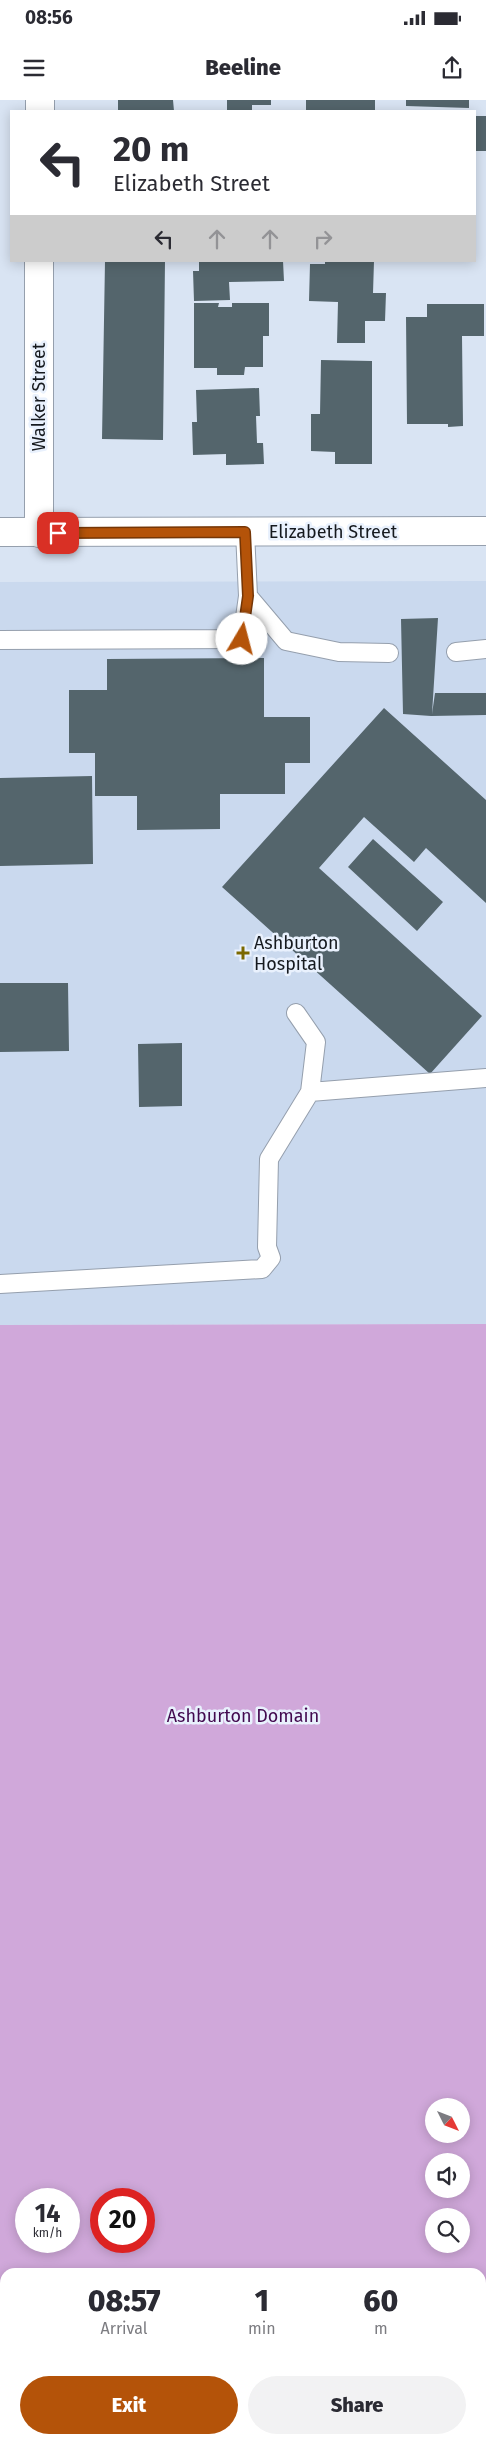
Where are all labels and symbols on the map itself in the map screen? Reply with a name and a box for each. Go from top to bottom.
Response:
street label: Walker Street [28,342,50,451]
pin [37,512,79,554]
street label: Elizabeth Street [269,521,398,543]
position arrow [215,612,267,664]
place label: Ashburton Hospital [254,932,339,975]
marker: Ashburton Hospital [236,946,250,960]
park label: Ashburton Domain [167,1705,319,1727]
north arrow [425,2098,470,2142]
speed limit sign: 20 [90,2188,155,2253]

